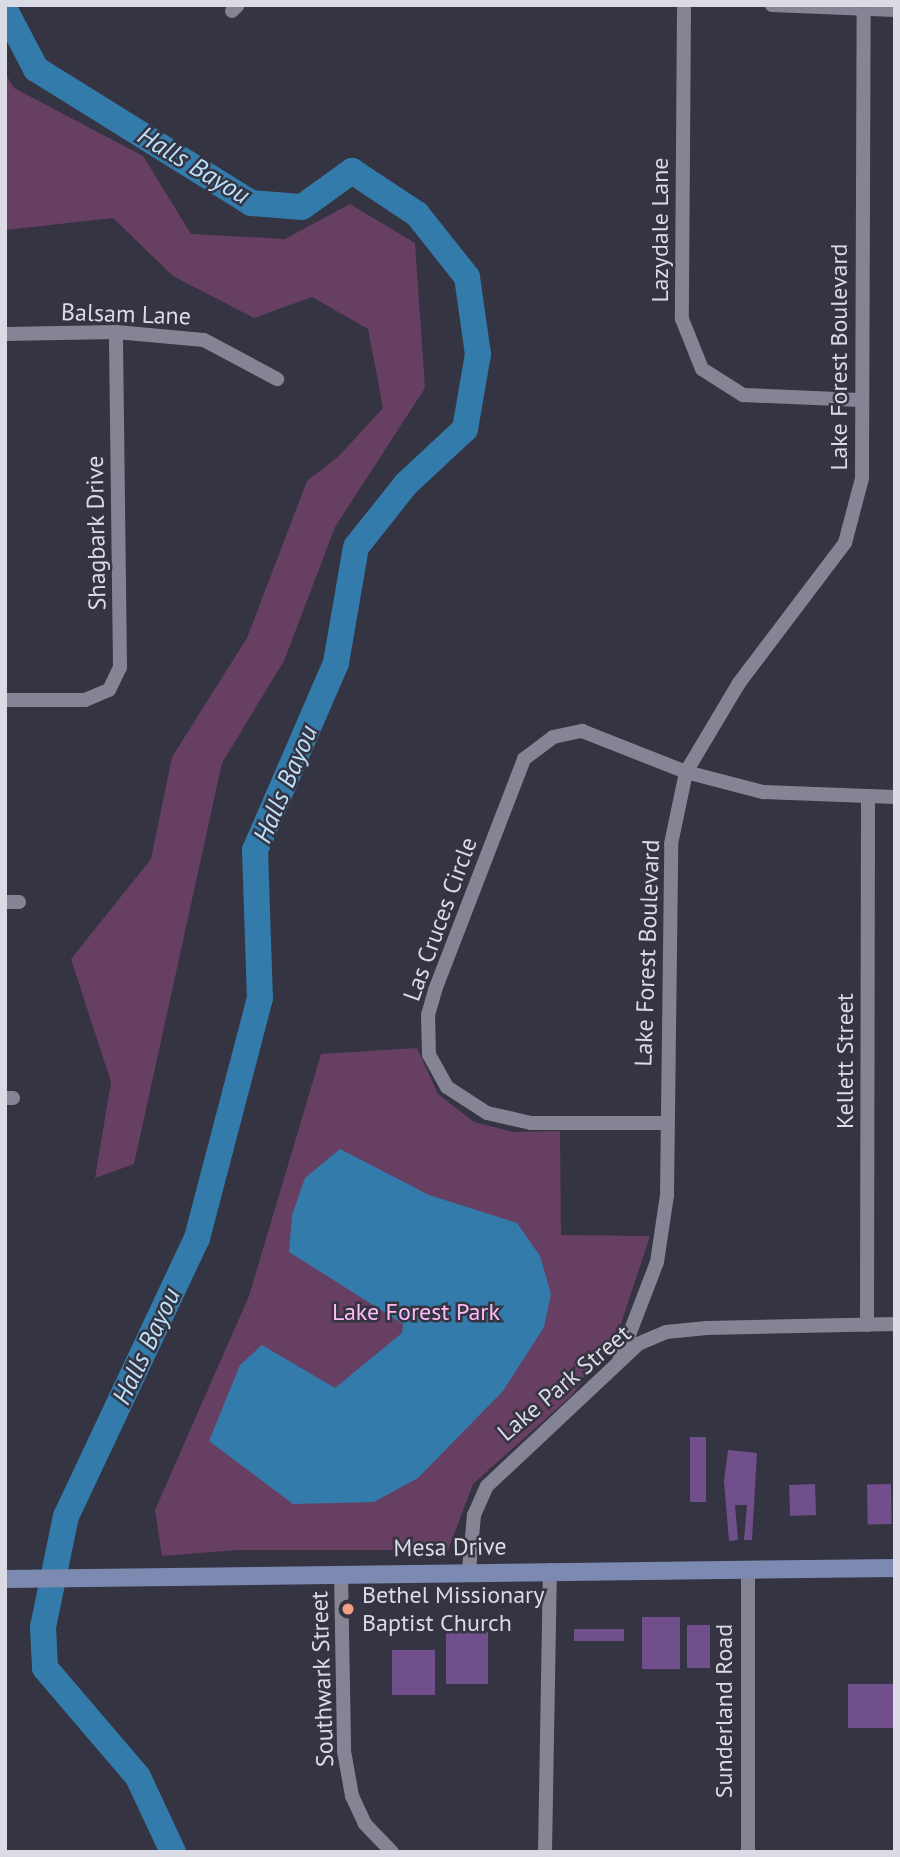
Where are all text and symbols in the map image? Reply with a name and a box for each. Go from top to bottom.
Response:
water label: Halls Bayou [132,119,256,211]
street label: Lazydale Lane [646,157,674,303]
street label: Lake Forest Boulevard [825,244,853,470]
street label: Balsam Lane [61,297,191,331]
street label: Shagbark Drive [80,455,112,611]
water label: Halls Bayou [246,720,324,848]
street label: Las Cruces Circle [397,833,483,1005]
street label: Lake Forest Boulevard [629,839,665,1067]
street label: Kellett Street [831,993,859,1129]
water label: Halls Bayou [105,1283,187,1409]
park label: Lake Forest Park [332,1298,500,1326]
street label: Lake Park Street [491,1319,637,1447]
street label: Mesa Drive [393,1532,507,1562]
place label: Bethel Missionary Baptist Church [362,1581,544,1637]
street label: Southwark Street [305,1590,339,1768]
marker: Bethel Missionary Baptist Church [340,1601,356,1617]
street label: Sunderland Road [710,1624,738,1798]

